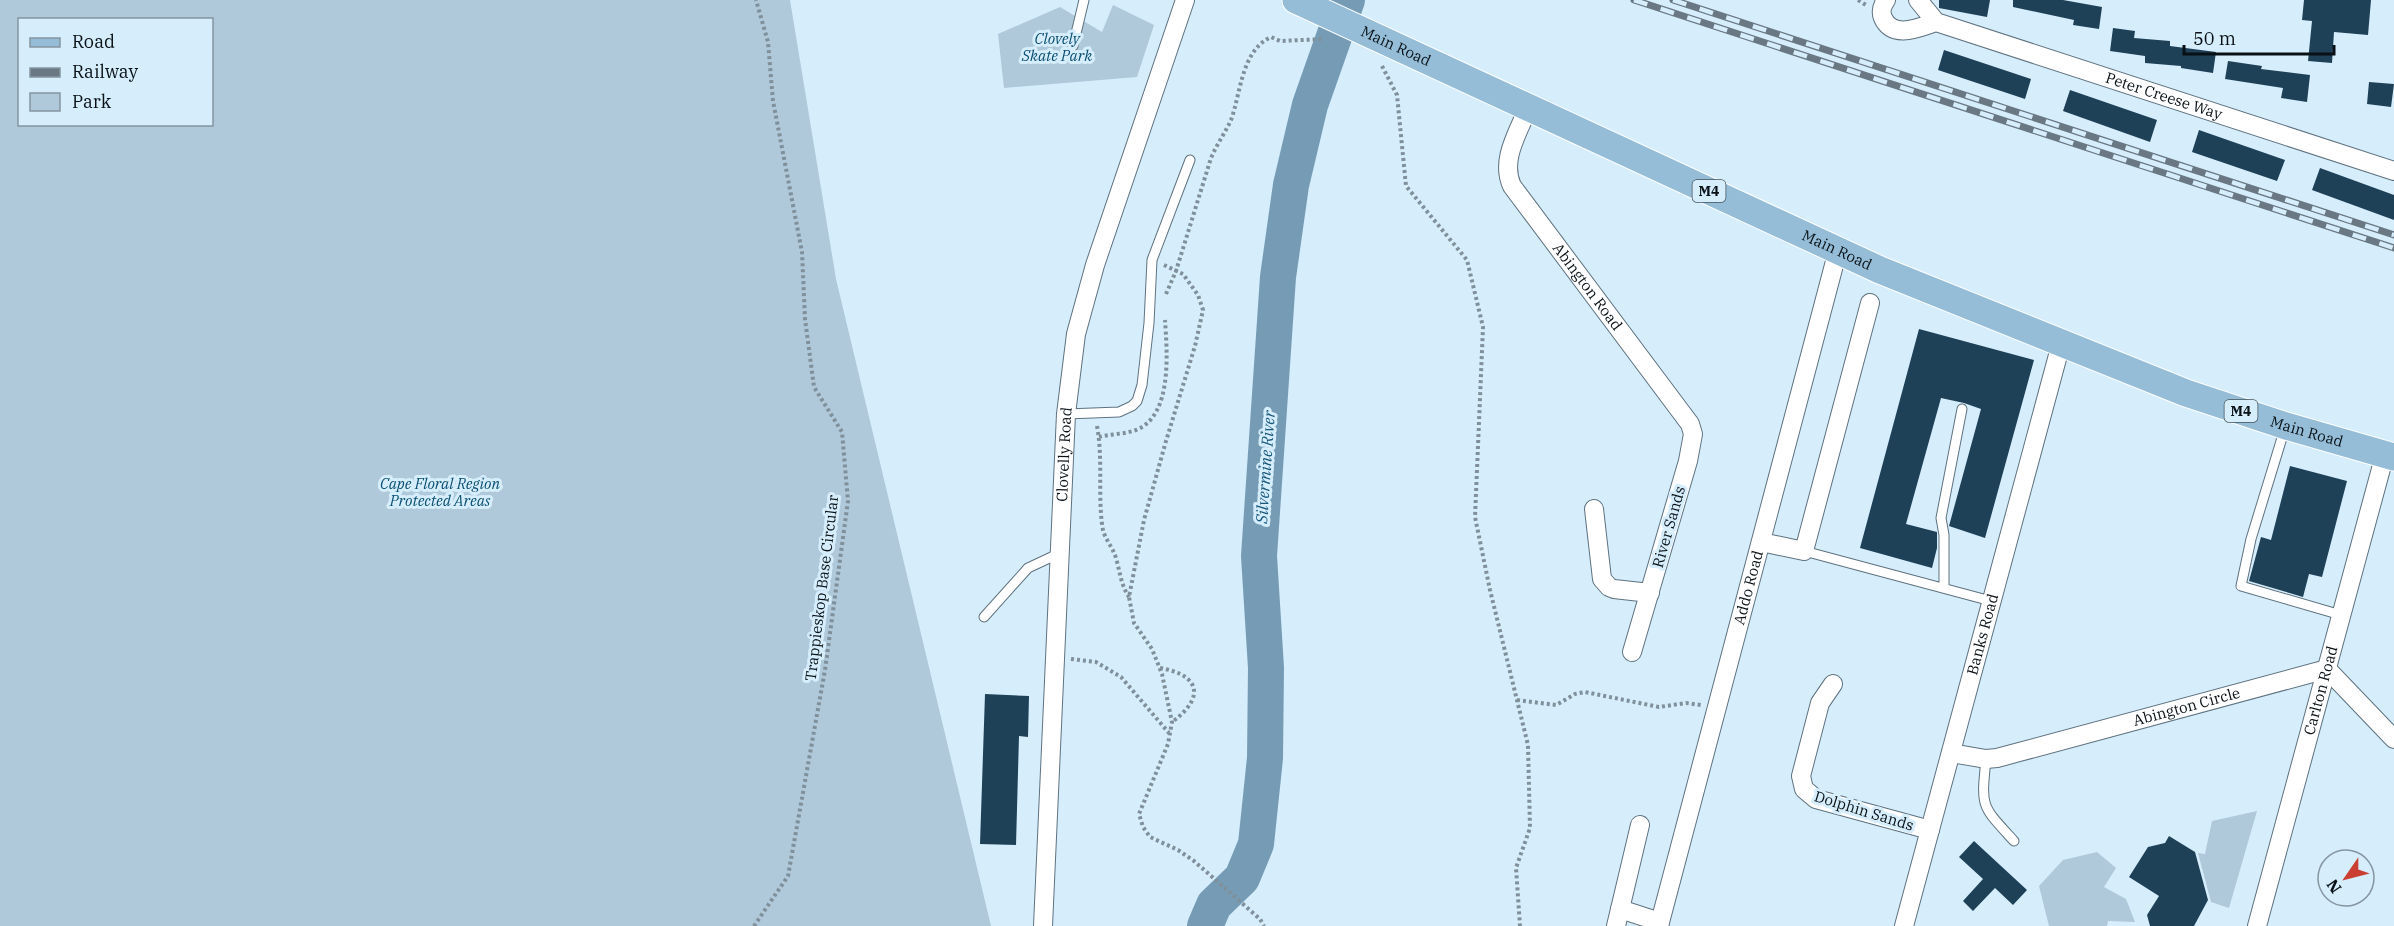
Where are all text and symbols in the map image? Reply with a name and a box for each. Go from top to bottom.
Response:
legend [18,18,213,126]
scale bar [2184,18,2334,56]
street label: Main Road [1358,21,1434,70]
text: 50 m [2193,27,2236,50]
park label: Clovely Skate Park [1021,29,1092,65]
text: Road [72,30,115,53]
text: Railway [72,60,138,83]
street label: Peter Creese Way [2103,68,2225,123]
text: Park [72,90,112,113]
road number: M4 [1692,180,1726,202]
street label: Main Road [1799,225,1875,274]
street label: Abington Road [1549,239,1627,334]
road number: M4 [2224,400,2258,422]
street label: Clovelly Road [1052,406,1076,502]
water label: Silvermine River [1251,409,1279,525]
street label: Main Road [2268,412,2345,451]
park label: Cape Floral Region Protected Areas [380,474,500,510]
street label: River Sands [1648,484,1689,570]
street label: Trappieskop Base Circular [801,494,842,682]
street label: Addo Road [1729,548,1767,627]
street label: Banks Road [1962,592,2002,677]
street label: Carlton Road [2299,644,2342,737]
street label: Abington Circle [2131,683,2242,730]
street label: Dolphin Sands [1812,786,1916,835]
north arrow [2316,848,2376,908]
text: N [2322,876,2346,898]

